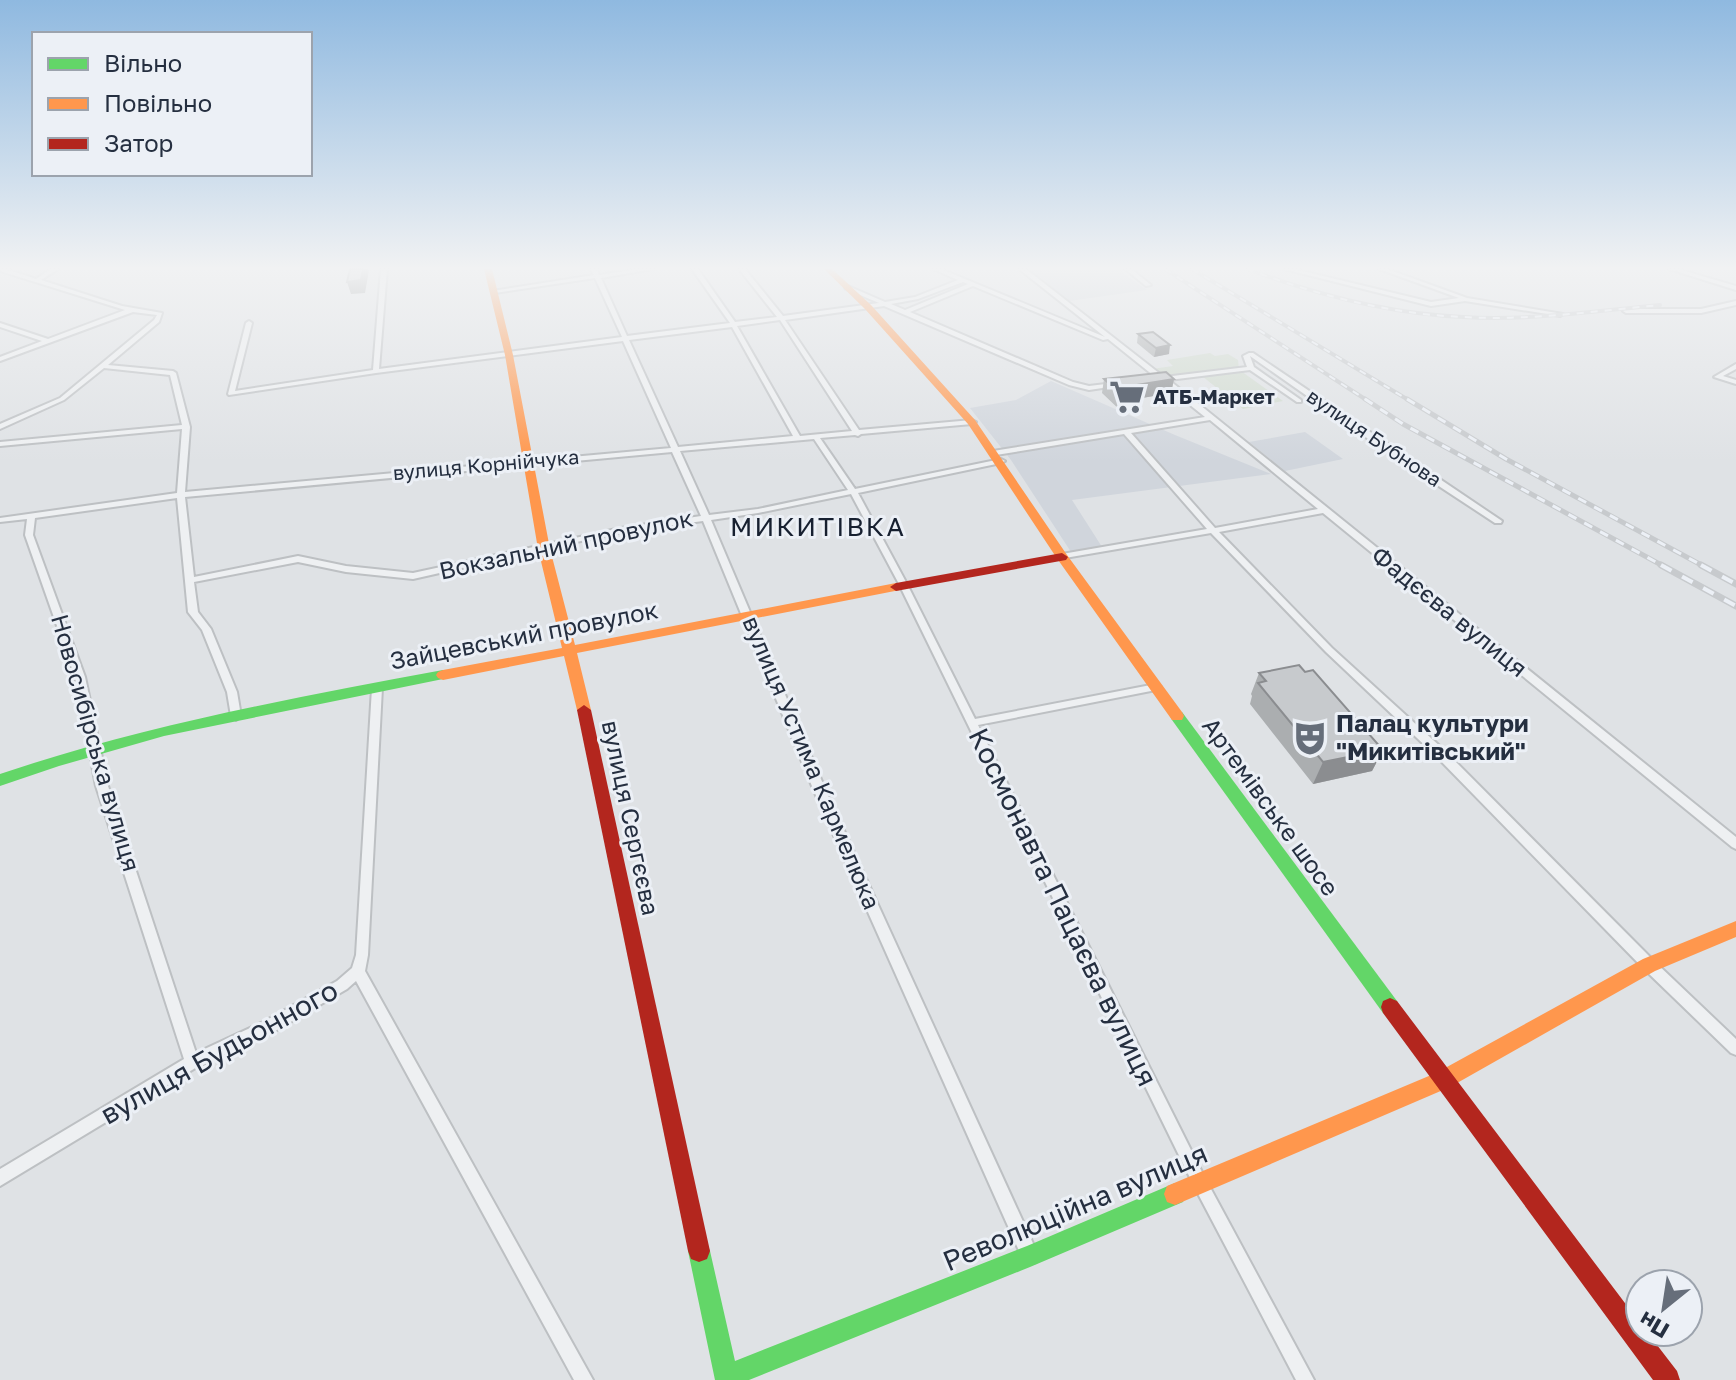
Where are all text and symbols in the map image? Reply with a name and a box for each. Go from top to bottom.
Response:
legend [32,32,312,176]
text: Вільно [104,48,182,77]
text: Повільно [104,88,212,117]
text: Затор [104,128,173,157]
supermarket icon: АТБ-Маркет [1108,378,1146,416]
street label: вулиця Бубнова [1303,383,1446,491]
place label: АТБ-Маркет [1153,384,1275,408]
street label: вулиця Корнійчука [392,444,580,484]
street label: Вокзальний провулок [436,502,695,585]
district label: МИКИТІВКА [730,511,906,542]
street label: Фадєєва вулиця [1366,539,1533,682]
street label: Зайцевський провулок [387,594,660,675]
street label: Новосибірська вулиця [46,611,147,874]
street label: вулиця Устима Кармелюка [737,611,887,914]
place label: Палац культури "Микитівський" [1336,708,1529,765]
street label: Артемівське шосе [1197,711,1346,901]
street label: вулиця Сергєєва [597,718,666,918]
theatre icon: Палац культури "Микитівський" [1291,719,1329,757]
street label: Космонавта Пацаєва вулиця [962,722,1165,1091]
street label: вулиця Будьонного [94,973,343,1131]
street label: Революційна вулиця [938,1136,1212,1277]
north arrow [1624,1268,1704,1348]
text: Пн [1634,1307,1673,1345]

